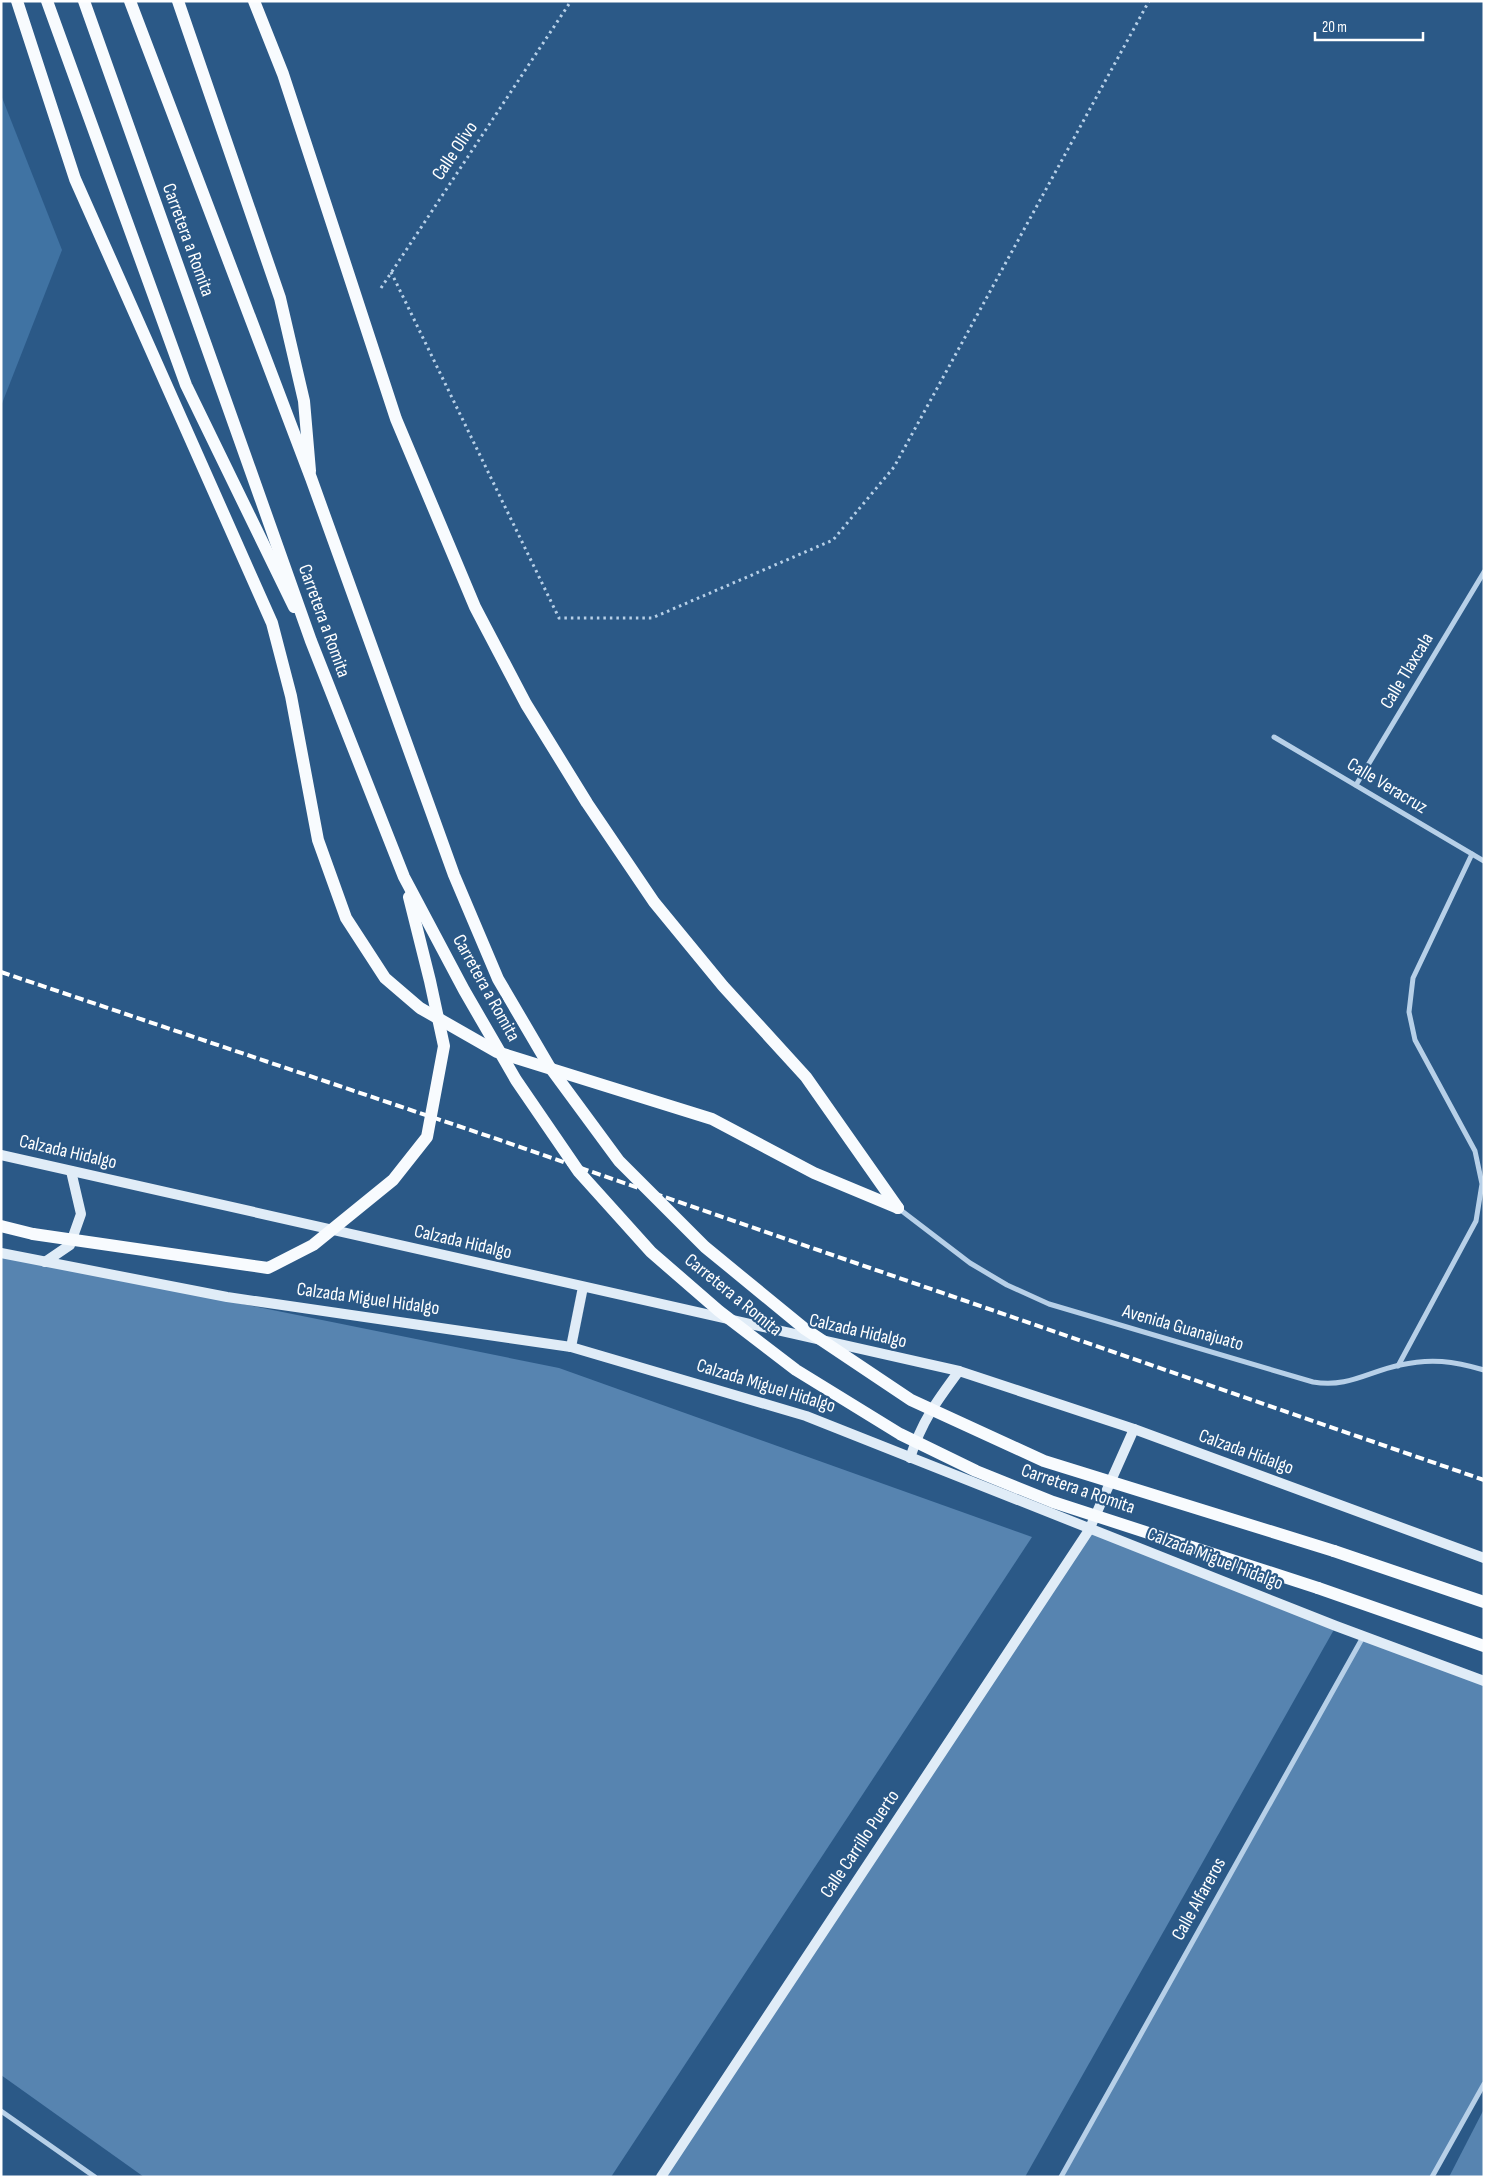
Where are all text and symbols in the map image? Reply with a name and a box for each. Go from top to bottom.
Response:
scale bar [1315,10,1422,42]
text: 20 m [1322,18,1347,37]
street label: Calle Olivo [427,117,483,185]
street label: Carretera a Romita [157,180,219,300]
street label: Carretera a Romita [293,561,355,681]
street label: Calle Tlaxcala [1375,629,1439,713]
street label: Calle Veracruz [1343,753,1432,819]
street label: Carretera a Romita [447,931,525,1045]
street label: Calzada Hidalgo [17,1130,119,1174]
street label: Calzada Hidalgo [412,1220,514,1264]
street label: Carretera a Romita [680,1249,786,1341]
street label: Calzada Miguel Hidalgo [295,1278,441,1320]
street label: Avenida Guanajuato [1119,1299,1246,1356]
street label: Calzada Hidalgo [807,1309,909,1353]
street label: Calzada Miguel Hidalgo [694,1354,838,1418]
street label: Calzada Hidalgo [1195,1424,1297,1480]
street label: Carretera a Romita [1018,1459,1138,1519]
street label: Calzada Miguel Hidalgo [1144,1522,1286,1596]
street label: Calle Carrillo Puerto [815,1786,905,1902]
street label: Calle Alfareros [1167,1853,1231,1944]

